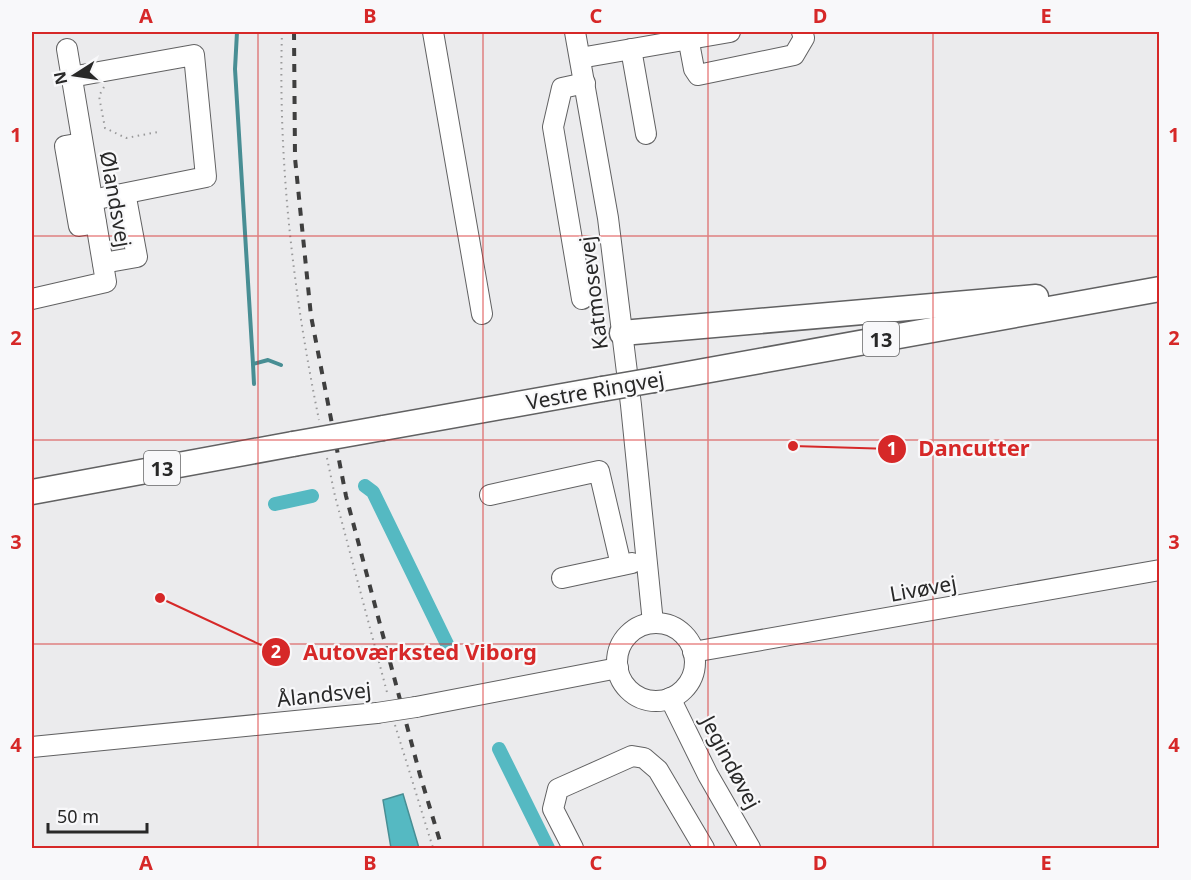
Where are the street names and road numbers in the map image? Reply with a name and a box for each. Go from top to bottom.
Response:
street label: Ølandsvej [94,149,138,249]
street label: Katmosevej [572,235,614,351]
road number: 13 [863,322,899,356]
street label: Vestre Ringvej [524,364,666,416]
road number: 13 [144,451,180,485]
street label: Livøvej [887,568,959,608]
street label: Ålandsvej [276,675,372,713]
street label: Jegindøvej [694,709,767,814]

